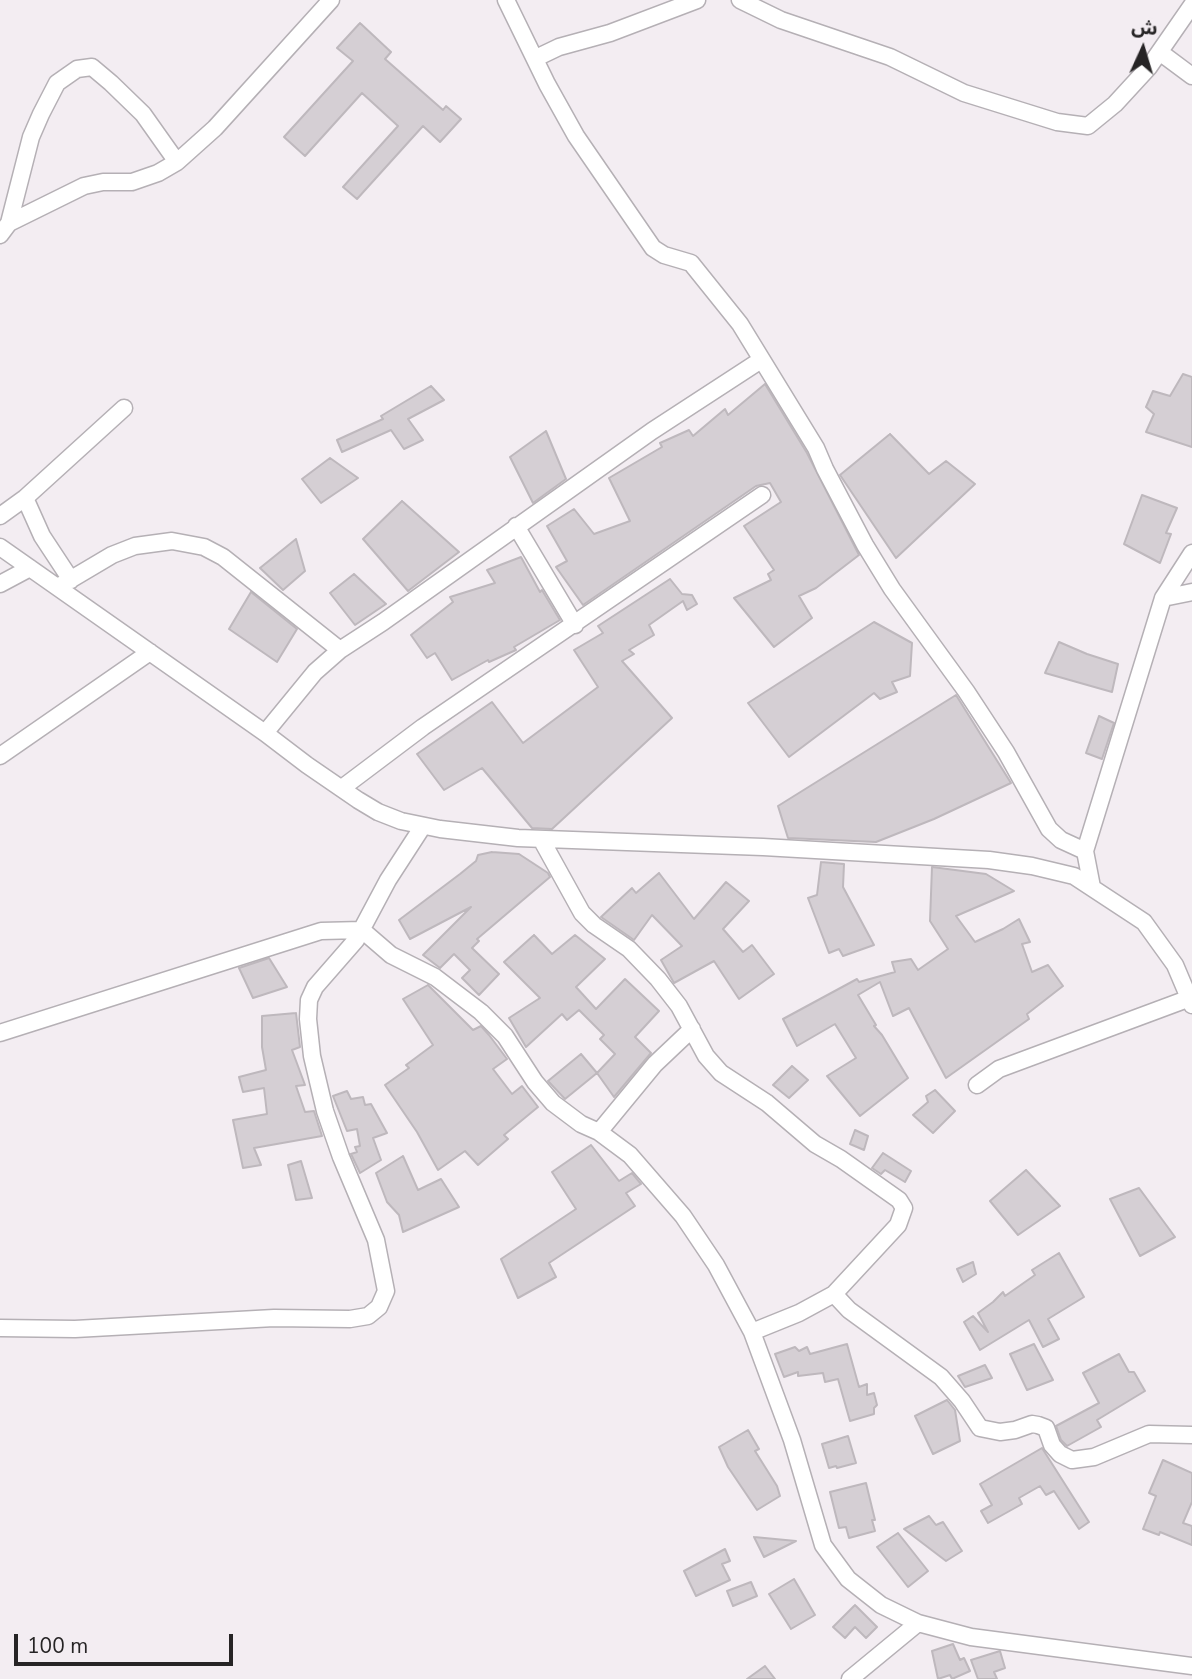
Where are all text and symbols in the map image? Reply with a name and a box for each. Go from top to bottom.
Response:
north arrow [1108,14,1178,84]
text: ش [1131,14,1158,42]
scale bar [18,1620,236,1664]
text: 100 m [27,1632,88,1660]

